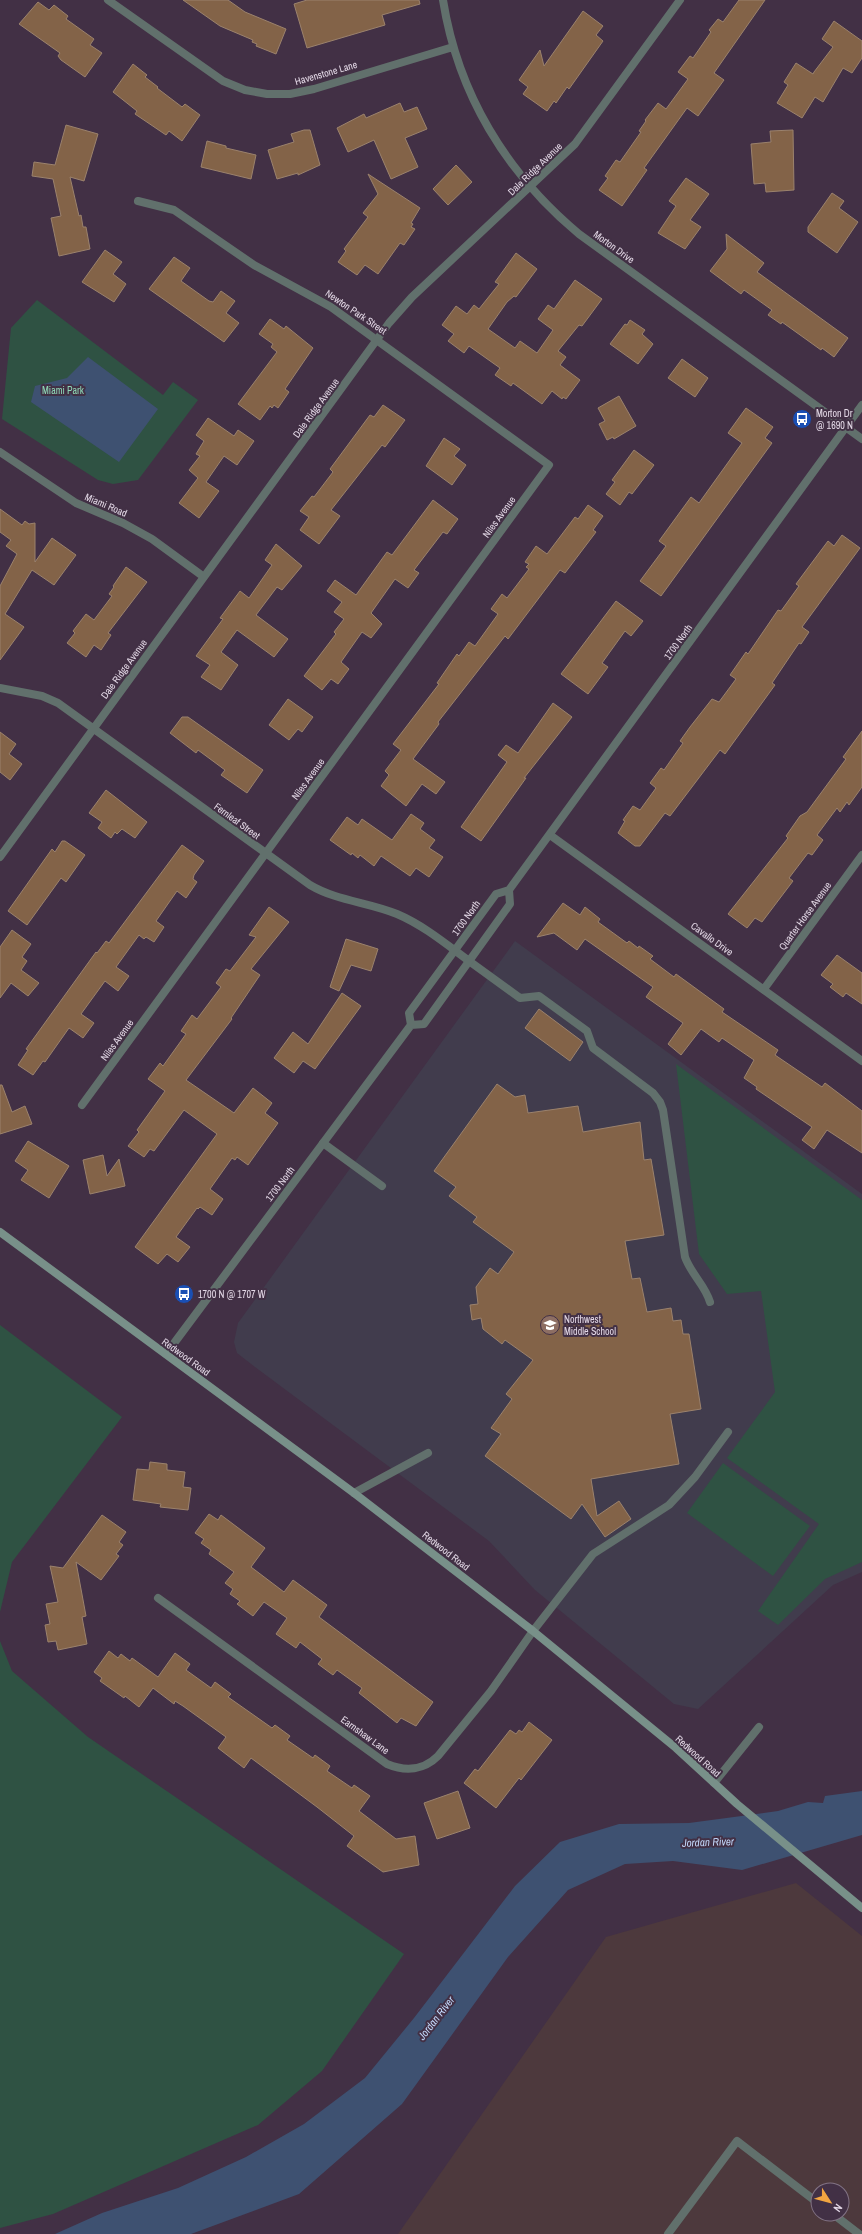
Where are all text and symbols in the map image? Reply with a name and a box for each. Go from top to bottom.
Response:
street label: Havenstone Lane [293,58,359,88]
street label: Dale Ridge Avenue [505,140,565,198]
street label: Morton Drive [591,228,637,266]
street label: Newton Park Street [323,287,390,338]
street label: Dale Ridge Avenue [290,375,342,440]
park label: Miami Park [42,384,85,397]
place label: Morton Dr @ 1690 N [816,407,853,432]
bus stop icon: Morton Dr @ 1690 N [791,408,813,430]
street label: Miami Road [83,490,129,520]
street label: Niles Avenue [480,493,519,540]
street label: 1700 North [661,622,695,662]
street label: Dale Ridge Avenue [98,636,150,701]
street label: Niles Avenue [289,755,328,802]
street label: Fernleaf Street [211,800,263,843]
street label: Quarter Horse Avenue [776,879,834,953]
street label: 1700 North [449,898,483,938]
street label: Cavallo Drive [688,919,736,959]
street label: Niles Avenue [98,1016,137,1063]
street label: 1700 North [263,1164,297,1204]
bus stop icon: 1700 N @ 1707 W [173,1283,195,1305]
place label: 1700 N @ 1707 W [198,1288,266,1301]
place label: Northwest Middle School [564,1313,616,1338]
school or university icon: Northwest Middle School [539,1314,561,1336]
street label: Redwood Road [159,1335,213,1379]
street label: Redwood Road [420,1528,472,1574]
street label: Earnshaw Lane [338,1713,392,1757]
street label: Redwood Road [673,1732,723,1780]
water label: Jordan River [681,1834,735,1850]
water label: Jordan River [414,1993,458,2043]
north arrow [810,2182,850,2222]
text: N [831,2201,846,2215]

